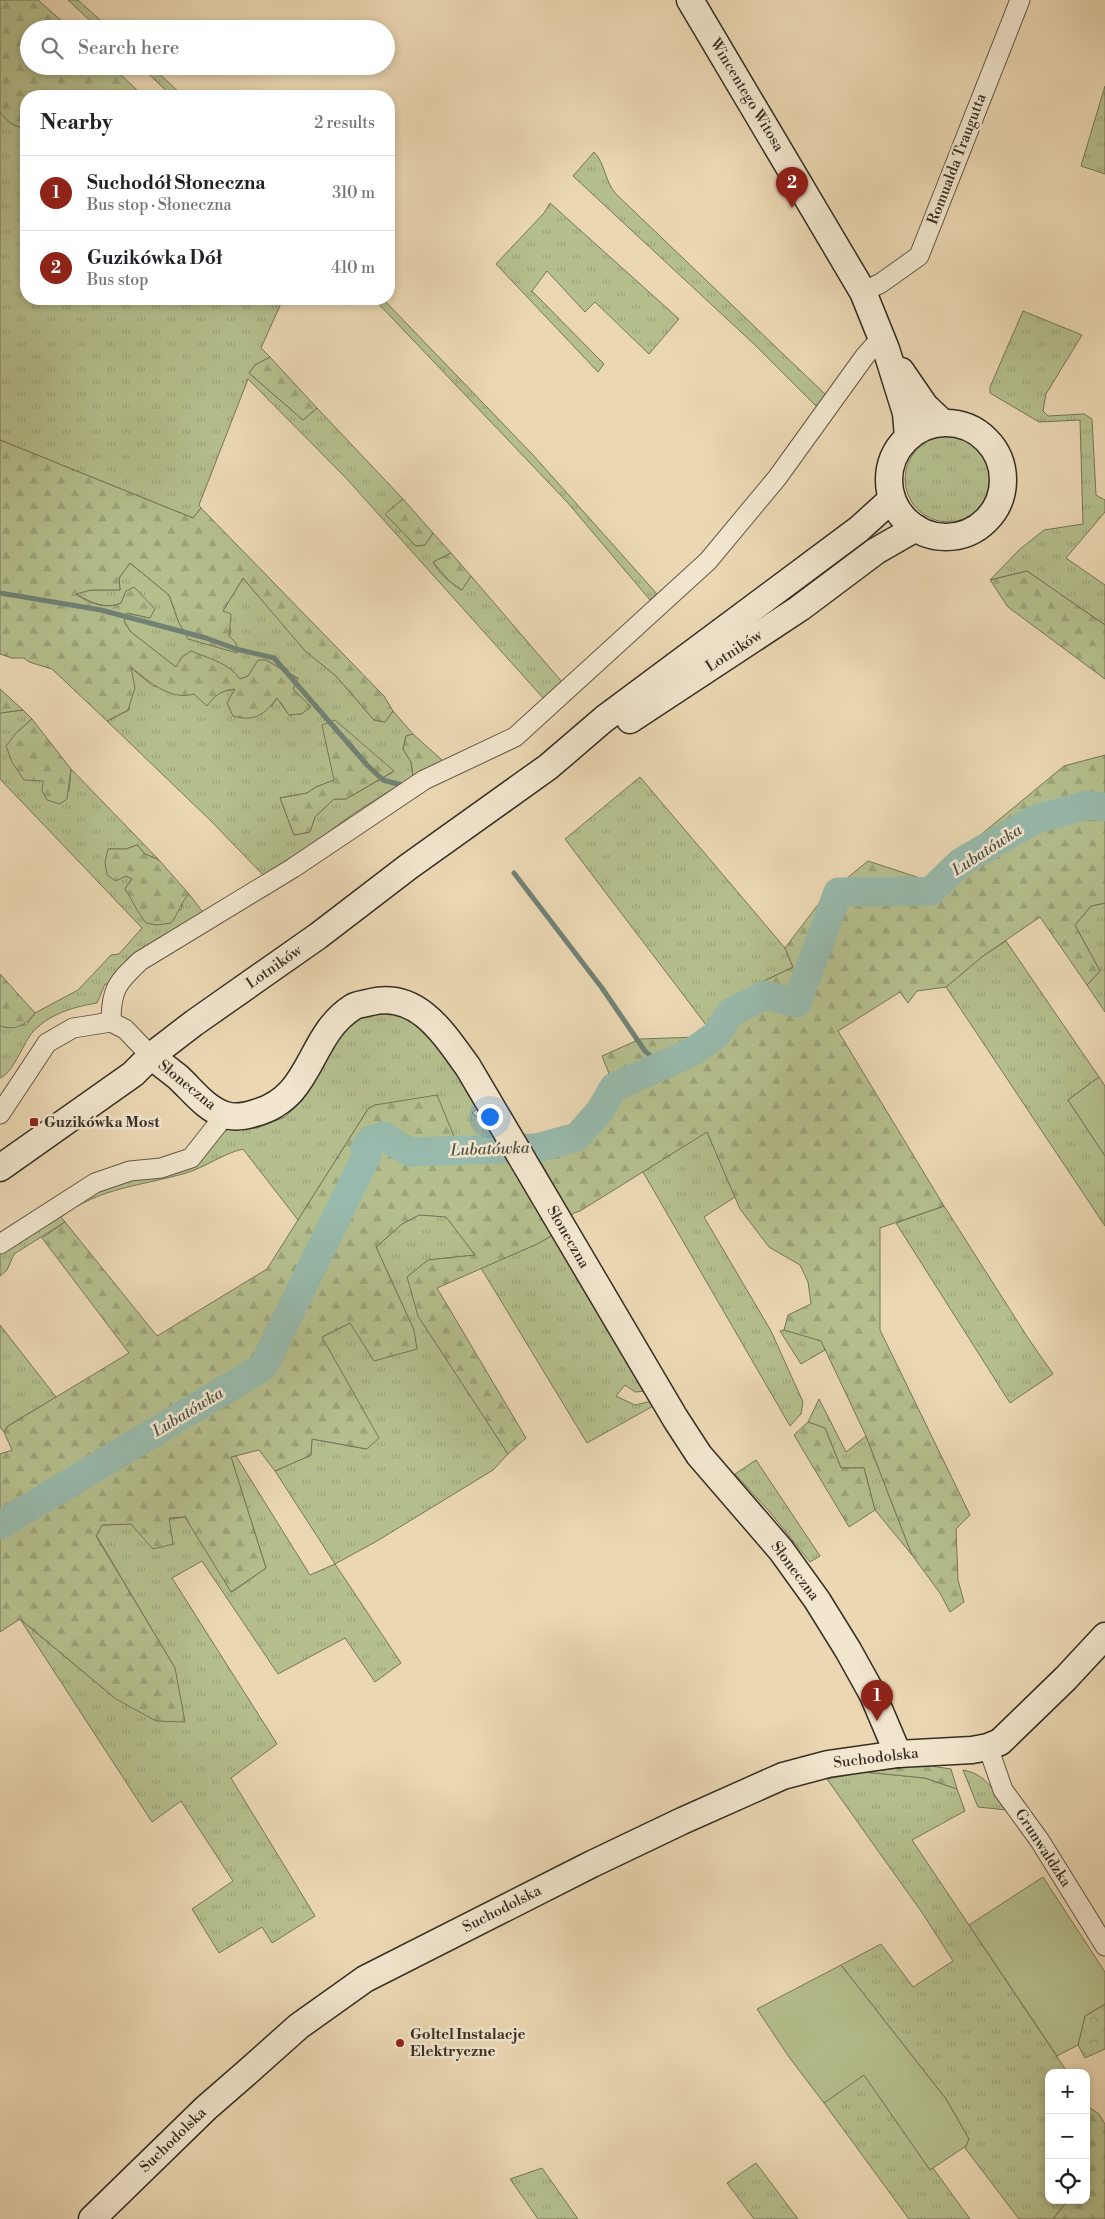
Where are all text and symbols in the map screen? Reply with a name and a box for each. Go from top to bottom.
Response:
search box [20,20,395,75]
icon: search [38,34,66,62]
street label: Wincentego Witosa [705,34,788,155]
text: Search here [78,36,179,60]
street label: Romualda Traugutta [923,90,991,227]
text: Nearby [40,110,113,136]
text: 2 results [314,113,375,133]
pin: 2 [776,167,808,208]
text: Suchodół Słoneczna [87,171,266,195]
text: 1 [52,183,60,203]
text: 310 m [332,183,375,203]
text: Bus stop · Słoneczna [87,195,232,215]
text: Guzikówka Dół [87,246,222,270]
text: 2 [51,258,61,278]
text: 410 m [331,258,375,278]
text: Bus stop [87,270,149,290]
street label: Lotników [702,625,766,676]
water label: Lubatówka [948,820,1026,880]
street label: Lotników [243,941,306,993]
street label: Słoneczna [154,1056,220,1114]
your location [477,1104,503,1130]
place label: Guzikówka Most [44,1113,160,1132]
marker: Guzikówka Most [28,1116,40,1128]
water label: Lubatówka [449,1138,530,1160]
street label: Słoneczna [542,1202,594,1272]
water label: Lubatówka [148,1383,227,1441]
street label: Słoneczna [767,1538,824,1605]
pin: 1 [861,1680,893,1721]
street label: Suchodolska [832,1743,920,1773]
street label: Grunwaldzka [1011,1805,1076,1891]
street label: Suchodolska [459,1881,545,1937]
place label: Goltel Instalacje Elektryczne [410,2025,525,2061]
marker: Goltel Instalacje Elektryczne [394,2037,406,2049]
map controls [1045,2069,1090,2204]
button: + [1045,2069,1090,2114]
street label: Suchodolska [136,2103,211,2177]
button: − [1045,2114,1090,2159]
button: locate [1045,2159,1090,2204]

